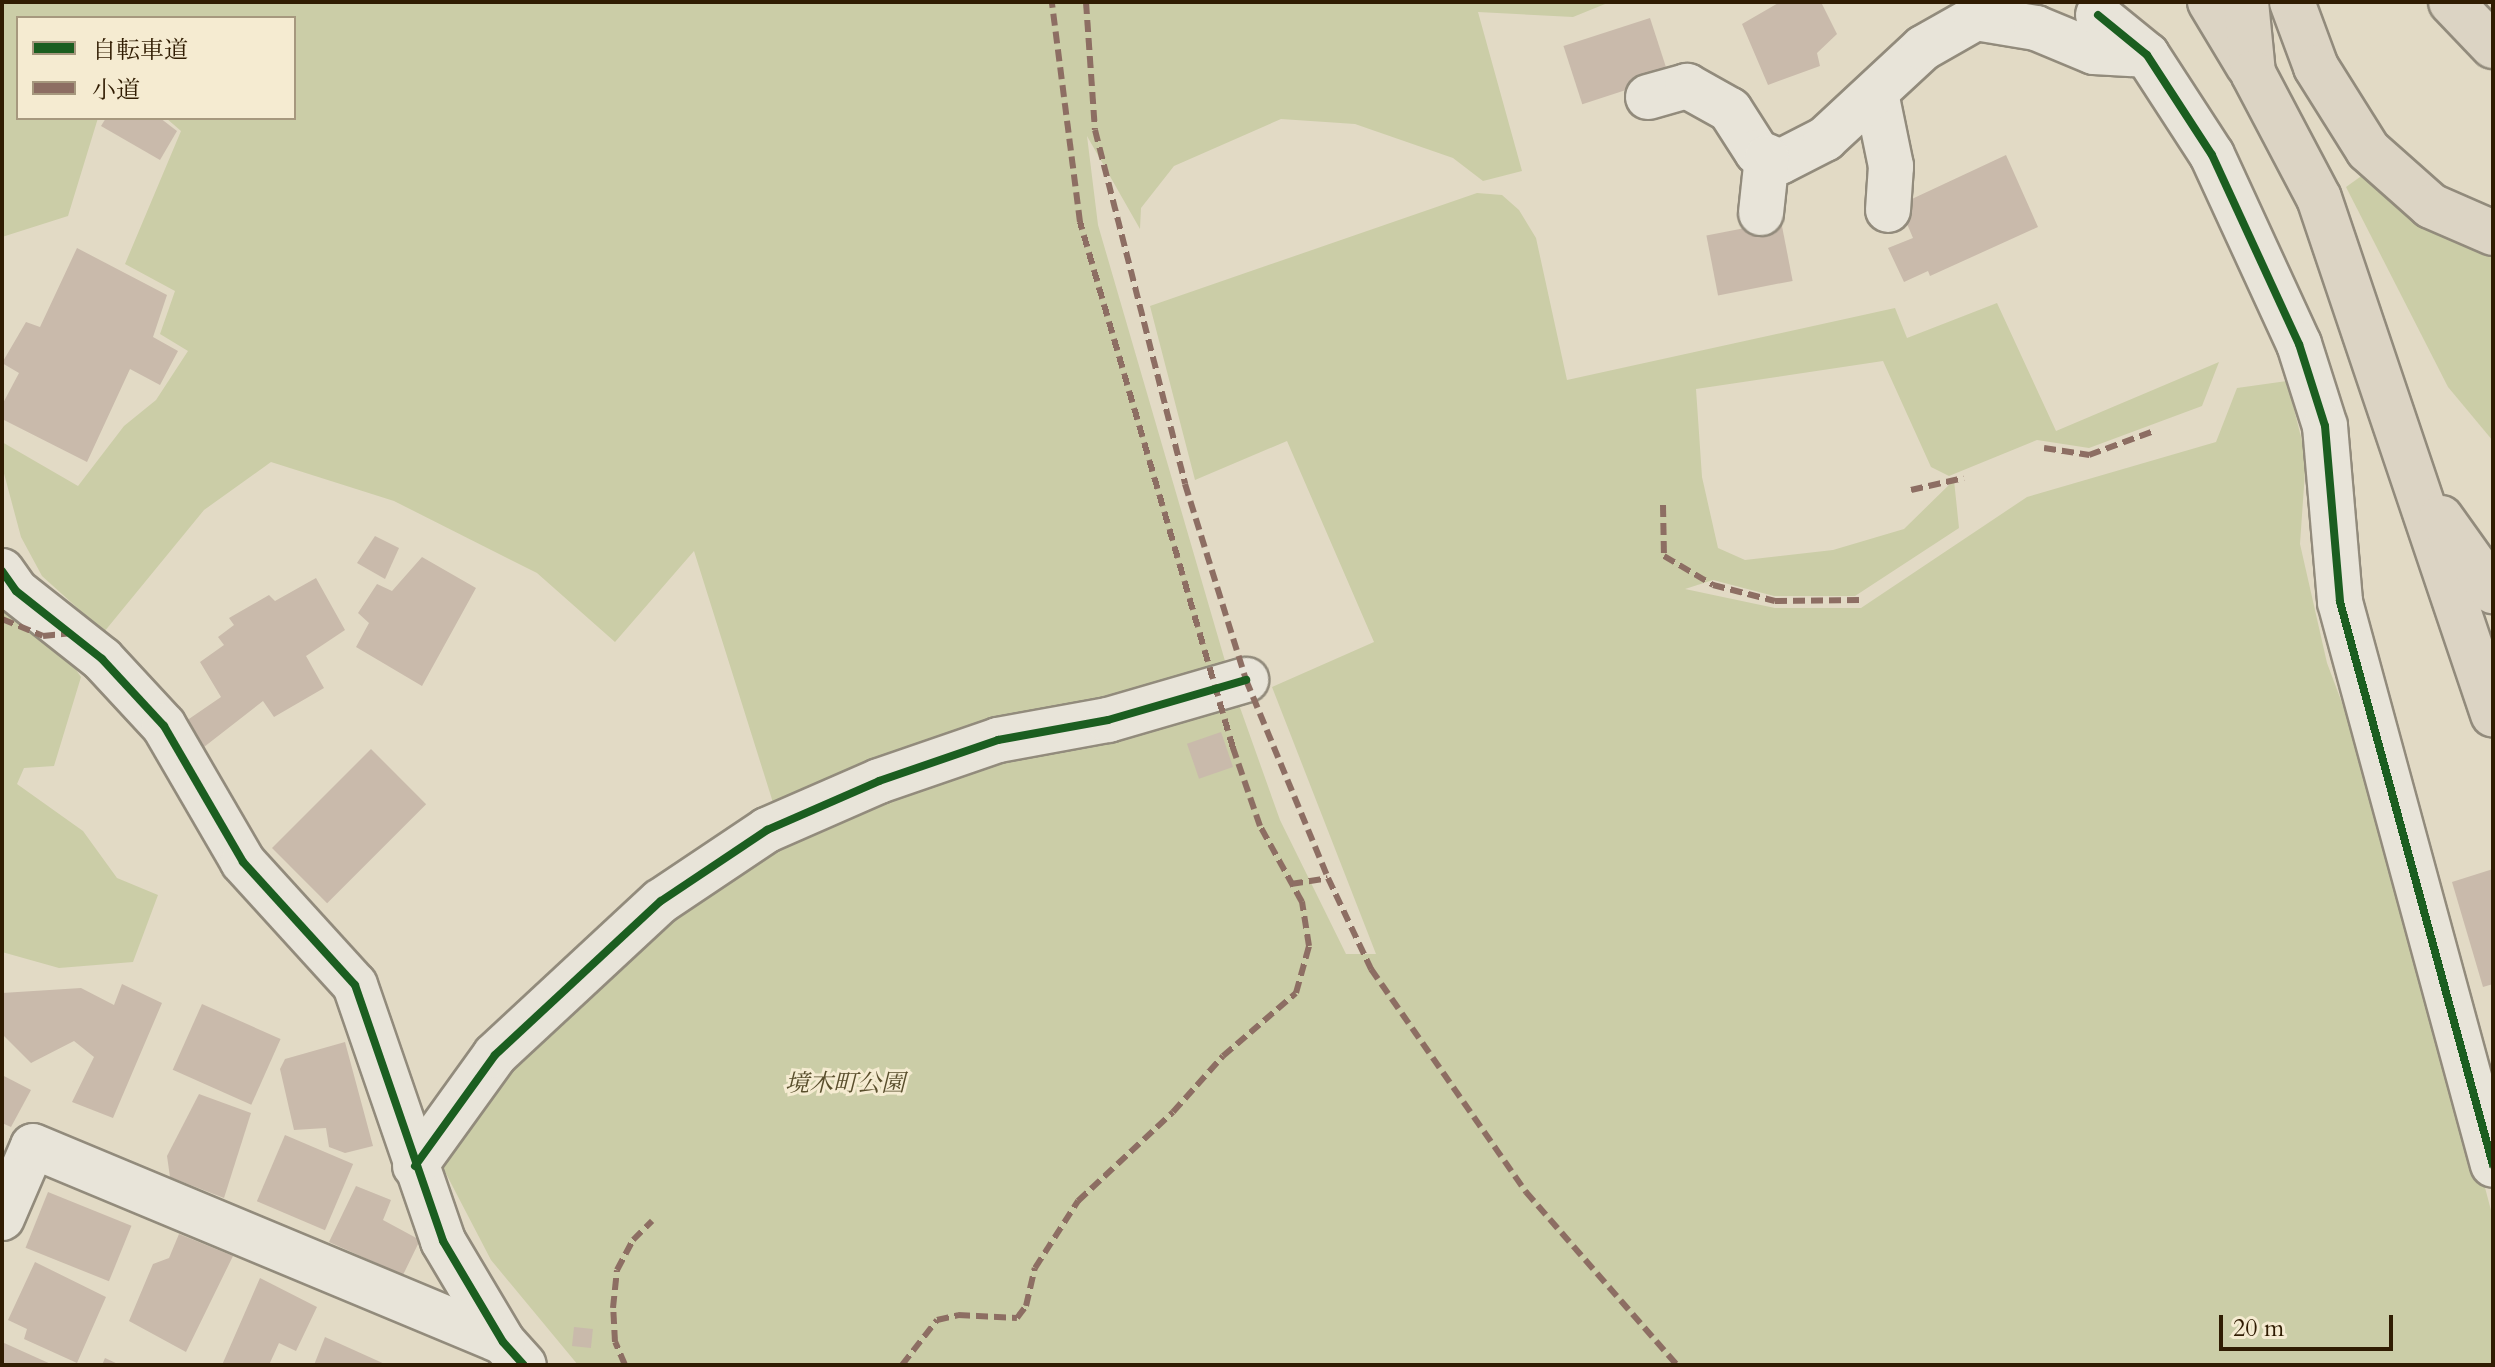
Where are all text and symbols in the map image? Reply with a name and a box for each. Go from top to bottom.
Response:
legend [16,16,296,120]
text: 自転車道 [92,34,188,67]
text: 小道 [92,74,140,107]
park label: 境木町公園 [785,1070,905,1098]
scale bar [2223,1299,2397,1349]
text: 20 m [2233,1312,2284,1345]

